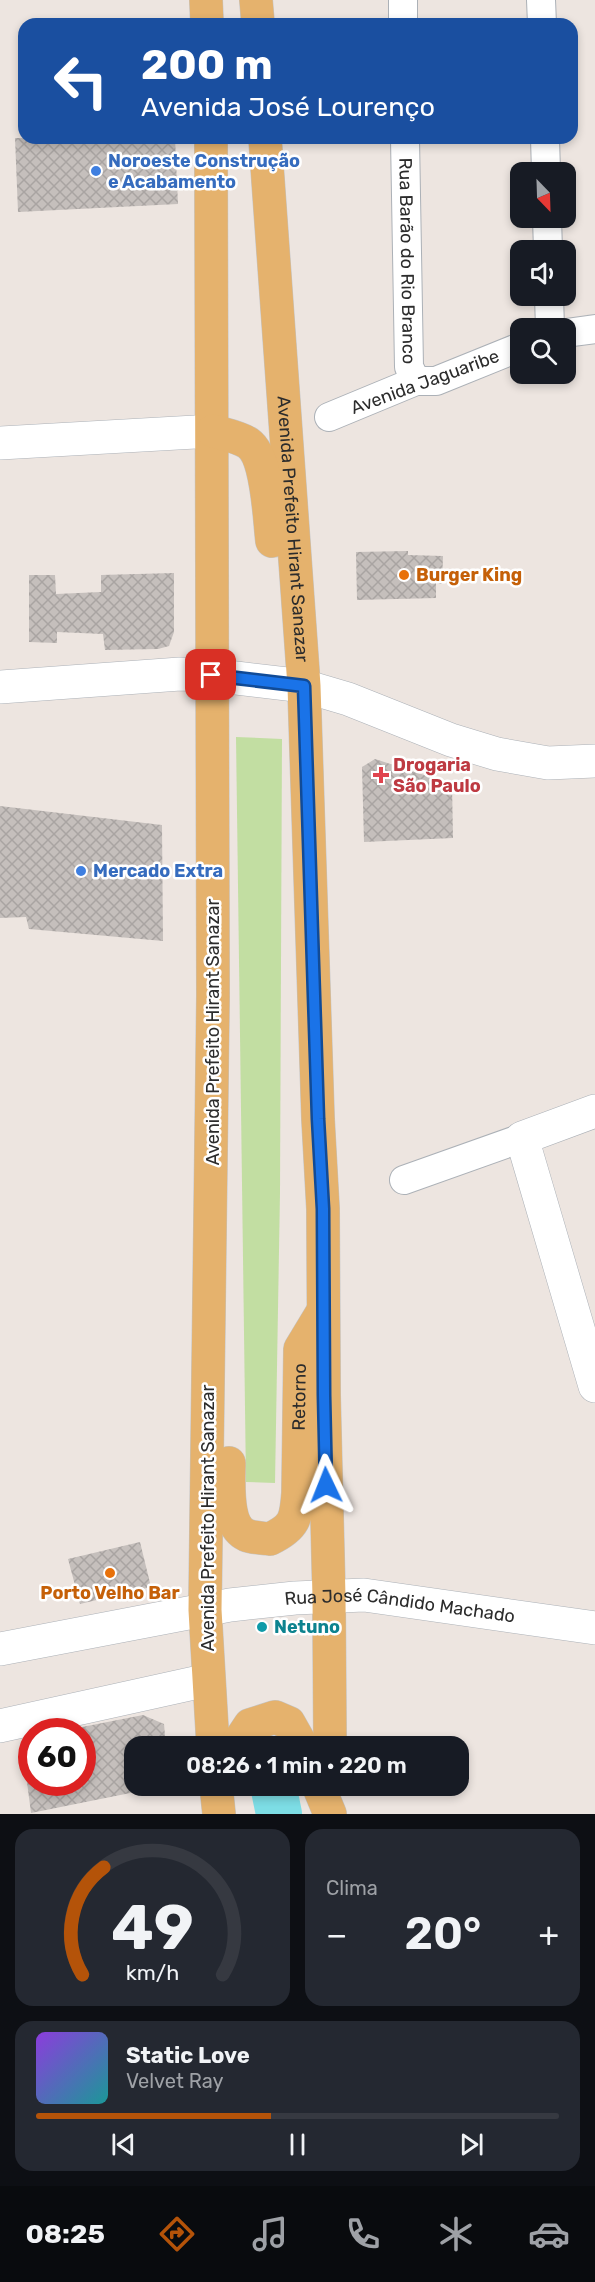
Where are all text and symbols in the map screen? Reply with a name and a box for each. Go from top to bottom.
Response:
text: 200 m [141,40,273,90]
icon: left [42,42,120,120]
text: Avenida José Lourenço [141,91,435,123]
place label: Noroeste Construção e Acabamento [108,150,300,193]
street label: Rua Barão do Rio Branco [394,157,420,364]
north arrow [510,162,576,228]
map controls [510,162,576,384]
marker: Noroeste Construção e Acabamento [89,164,103,178]
button: sound [510,240,576,306]
button: search [510,318,576,384]
street label: Avenida Jaguaribe [348,345,502,419]
street label: Avenida Prefeito Hirant Sanazar [272,395,313,663]
place label: Burger King [416,564,522,586]
marker: Burger King [397,568,411,582]
pin [185,649,236,700]
icon: arrive [194,658,227,691]
place label: Drogaria São Paulo [393,754,481,797]
marker: Drogaria São Paulo [374,768,388,782]
place label: Mercado Extra [93,860,223,882]
marker: Mercado Extra [74,864,88,878]
street label: Avenida Prefeito Hirant Sanazar [202,898,224,1165]
street label: Retorno [288,1363,311,1431]
street label: Avenida Prefeito Hirant Sanazar [197,1384,219,1651]
position arrow [294,1453,358,1517]
marker: Porto Velho Bar [103,1566,117,1580]
place label: Porto Velho Bar [40,1582,180,1604]
street label: Rua José Cândido Machado [283,1584,516,1627]
place label: Netuno [274,1616,340,1638]
marker: Netuno [255,1620,269,1634]
speed limit sign: 60 [18,1718,96,1796]
text: 08:26 · 1 min · 220 m [186,1752,407,1779]
text: Clima [326,1876,378,1900]
text: 49 [111,1891,194,1965]
text: 20° [405,1907,481,1960]
text: − [326,1915,347,1954]
text: + [538,1915,559,1954]
text: km/h [126,1960,179,1985]
text: Static Love [126,2042,250,2069]
text: Velvet Ray [126,2069,224,2093]
icon: previous [107,2128,140,2161]
icon: pause [281,2128,314,2161]
icon: next [455,2128,488,2161]
icon: directions [156,2213,198,2255]
icon: music [249,2213,291,2255]
icon: phone [342,2213,384,2255]
icon: climate [435,2213,477,2255]
icon: car [528,2213,570,2255]
text: 08:25 [25,2218,105,2250]

